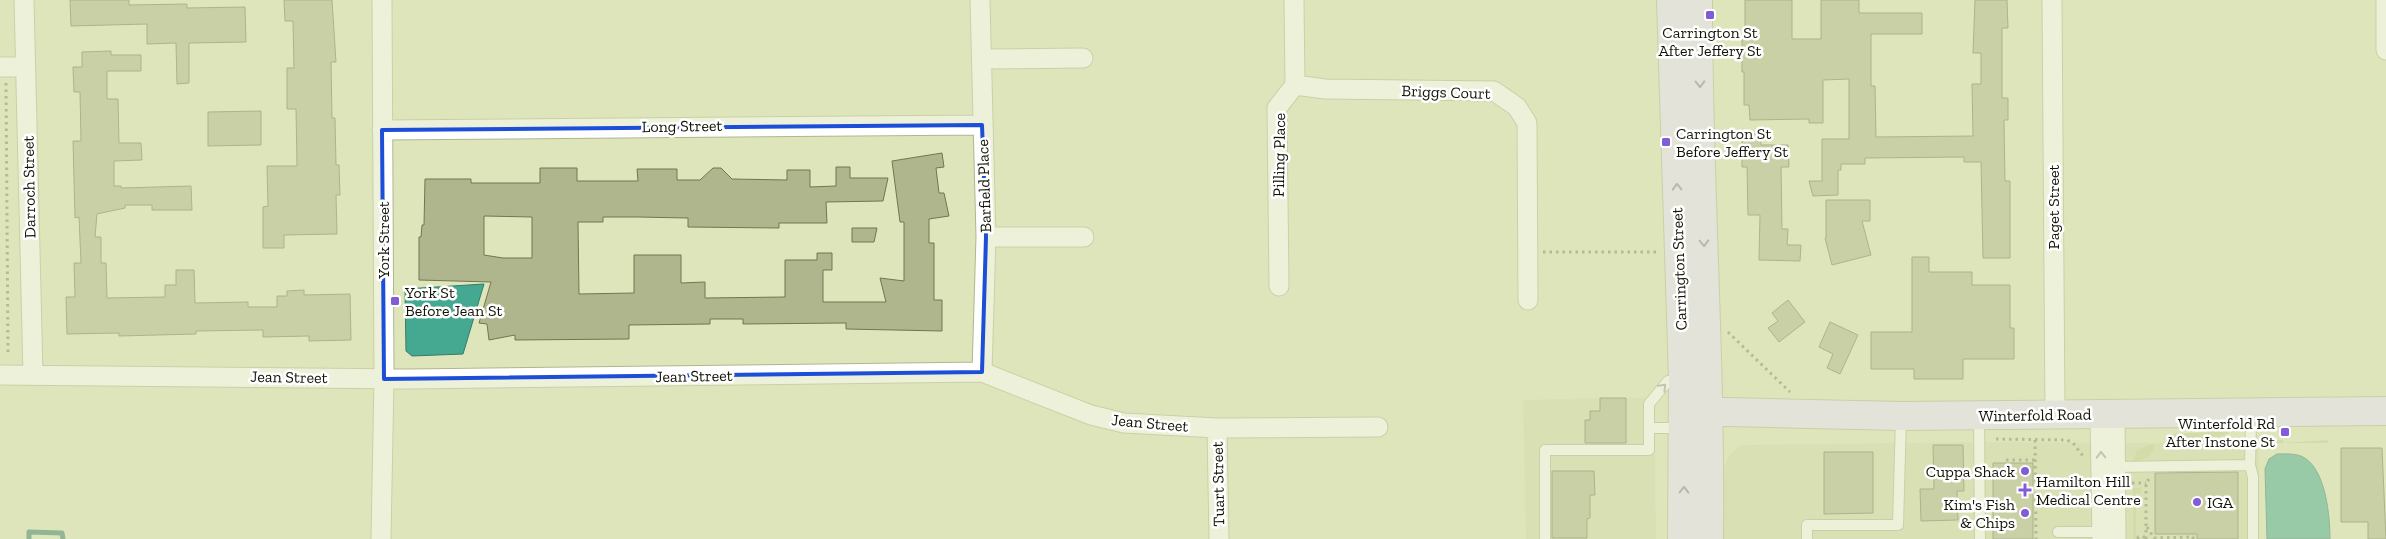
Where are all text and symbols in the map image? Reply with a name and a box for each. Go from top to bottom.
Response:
marker: Carrington St After Jeffery St [1704,9,1716,21]
place label: Carrington St After Jeffery St [1659,23,1762,60]
one-way arrow [1694,80,1705,88]
street label: Briggs Court [1401,81,1491,103]
street label: Pilling Place [1269,113,1289,197]
street label: Long Street [642,116,723,136]
place label: Carrington St Before Jeffery St [1676,124,1788,161]
street label: Darroch Street [19,135,39,238]
marker: Carrington St Before Jeffery St [1660,136,1672,148]
street label: Barfield Place [973,139,995,233]
street label: Paget Street [2044,165,2063,249]
one-way arrow [1671,183,1682,191]
street label: York Street [374,201,393,280]
street label: Carrington Street [1667,207,1691,331]
one-way arrow [1699,239,1709,247]
place label: York St Before Jean St [404,283,502,320]
marker: York St Before Jean St [389,295,401,307]
street label: Jean Street [655,366,733,386]
street label: Jean Street [250,367,328,387]
one-way arrow [1657,384,1666,393]
street label: Winterfold Road [1978,405,2092,425]
street label: Jean Street [1111,410,1189,436]
place label: Winterfold Rd After Instone St [2166,414,2275,451]
marker: Winterfold Rd After Instone St [2279,426,2291,438]
street label: Tuart Street [1208,441,1228,527]
one-way arrow [2096,451,2106,459]
place label: Cuppa Shack [1926,462,2016,481]
marker: Cuppa Shack [2019,465,2031,477]
place label: Hamilton Hill Medical Centre [2036,472,2141,509]
marker: Hamilton Hill Medical Centre [2018,483,2032,497]
one-way arrow [1679,486,1689,494]
place label: IGA [2207,493,2234,512]
place label: Kim's Fish & Chips [1944,495,2015,532]
marker: IGA [2191,496,2203,508]
marker: Kim's Fish & Chips [2019,507,2031,519]

